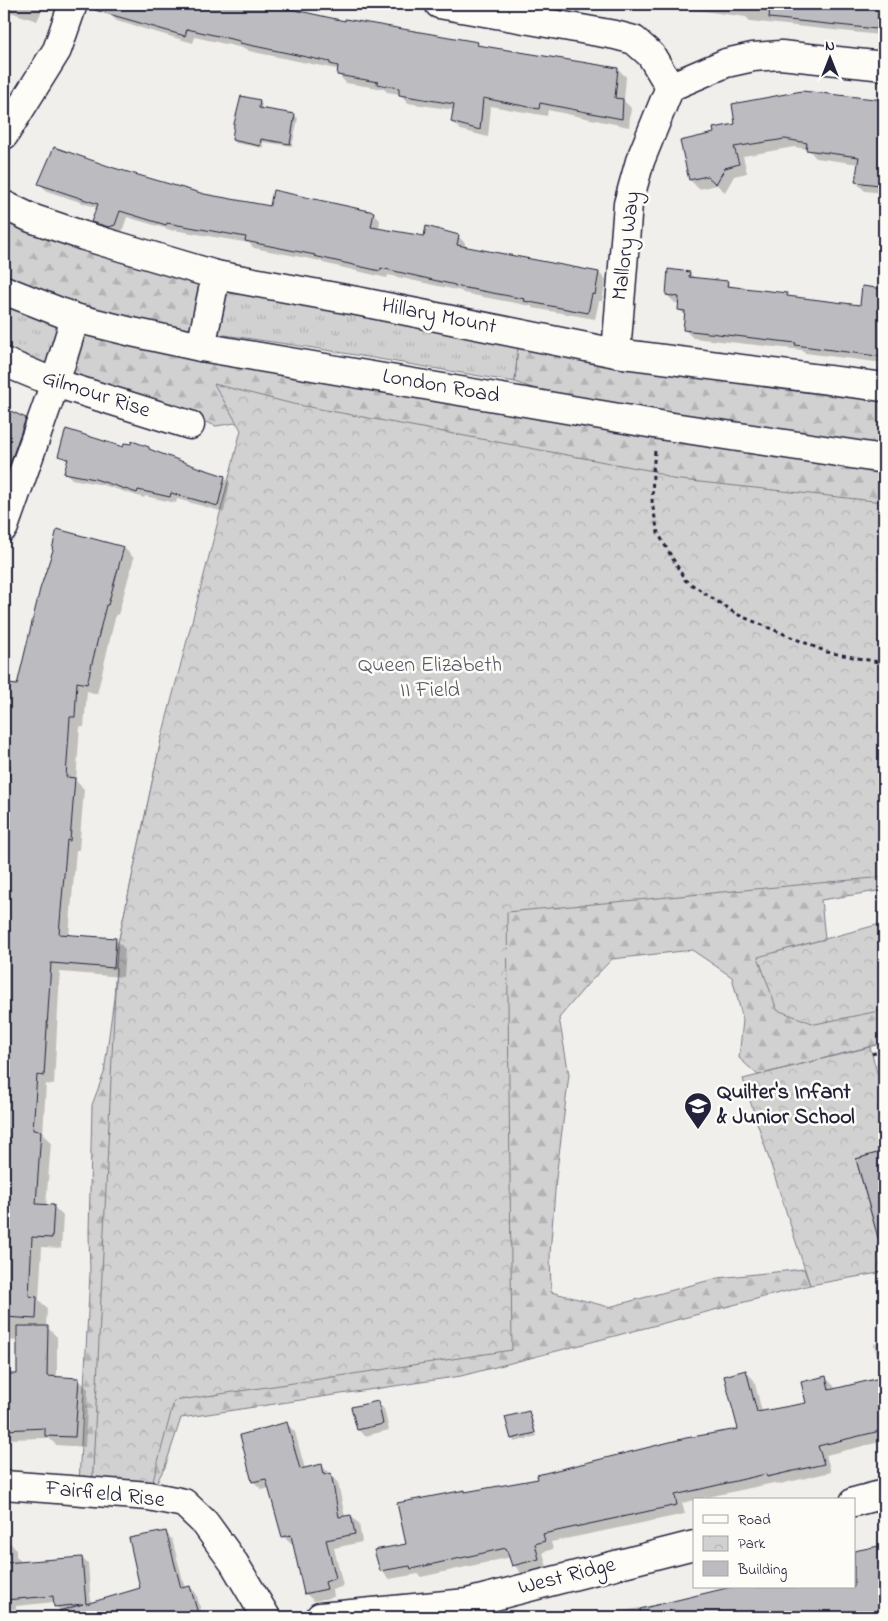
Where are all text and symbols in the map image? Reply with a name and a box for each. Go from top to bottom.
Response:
north arrow [806,32,856,82]
text: N [825,36,835,57]
street label: Mallory Way [604,190,651,303]
street label: Hillary Mount [379,290,500,345]
street label: London Road [380,361,502,413]
street label: Gilmour Rise [38,362,154,428]
park label: Queen Elizabeth II Field [358,650,502,707]
place label: Quilter's Infant & Junior School [716,1077,855,1134]
school or university icon: Quilter's Infant & Junior School [683,1091,713,1130]
street label: Fairfield Rise [43,1473,166,1517]
legend [693,1498,856,1588]
text: Road [738,1509,771,1531]
text: Park [738,1533,766,1555]
street label: West Ridge [515,1549,619,1606]
text: Building [737,1559,787,1582]

